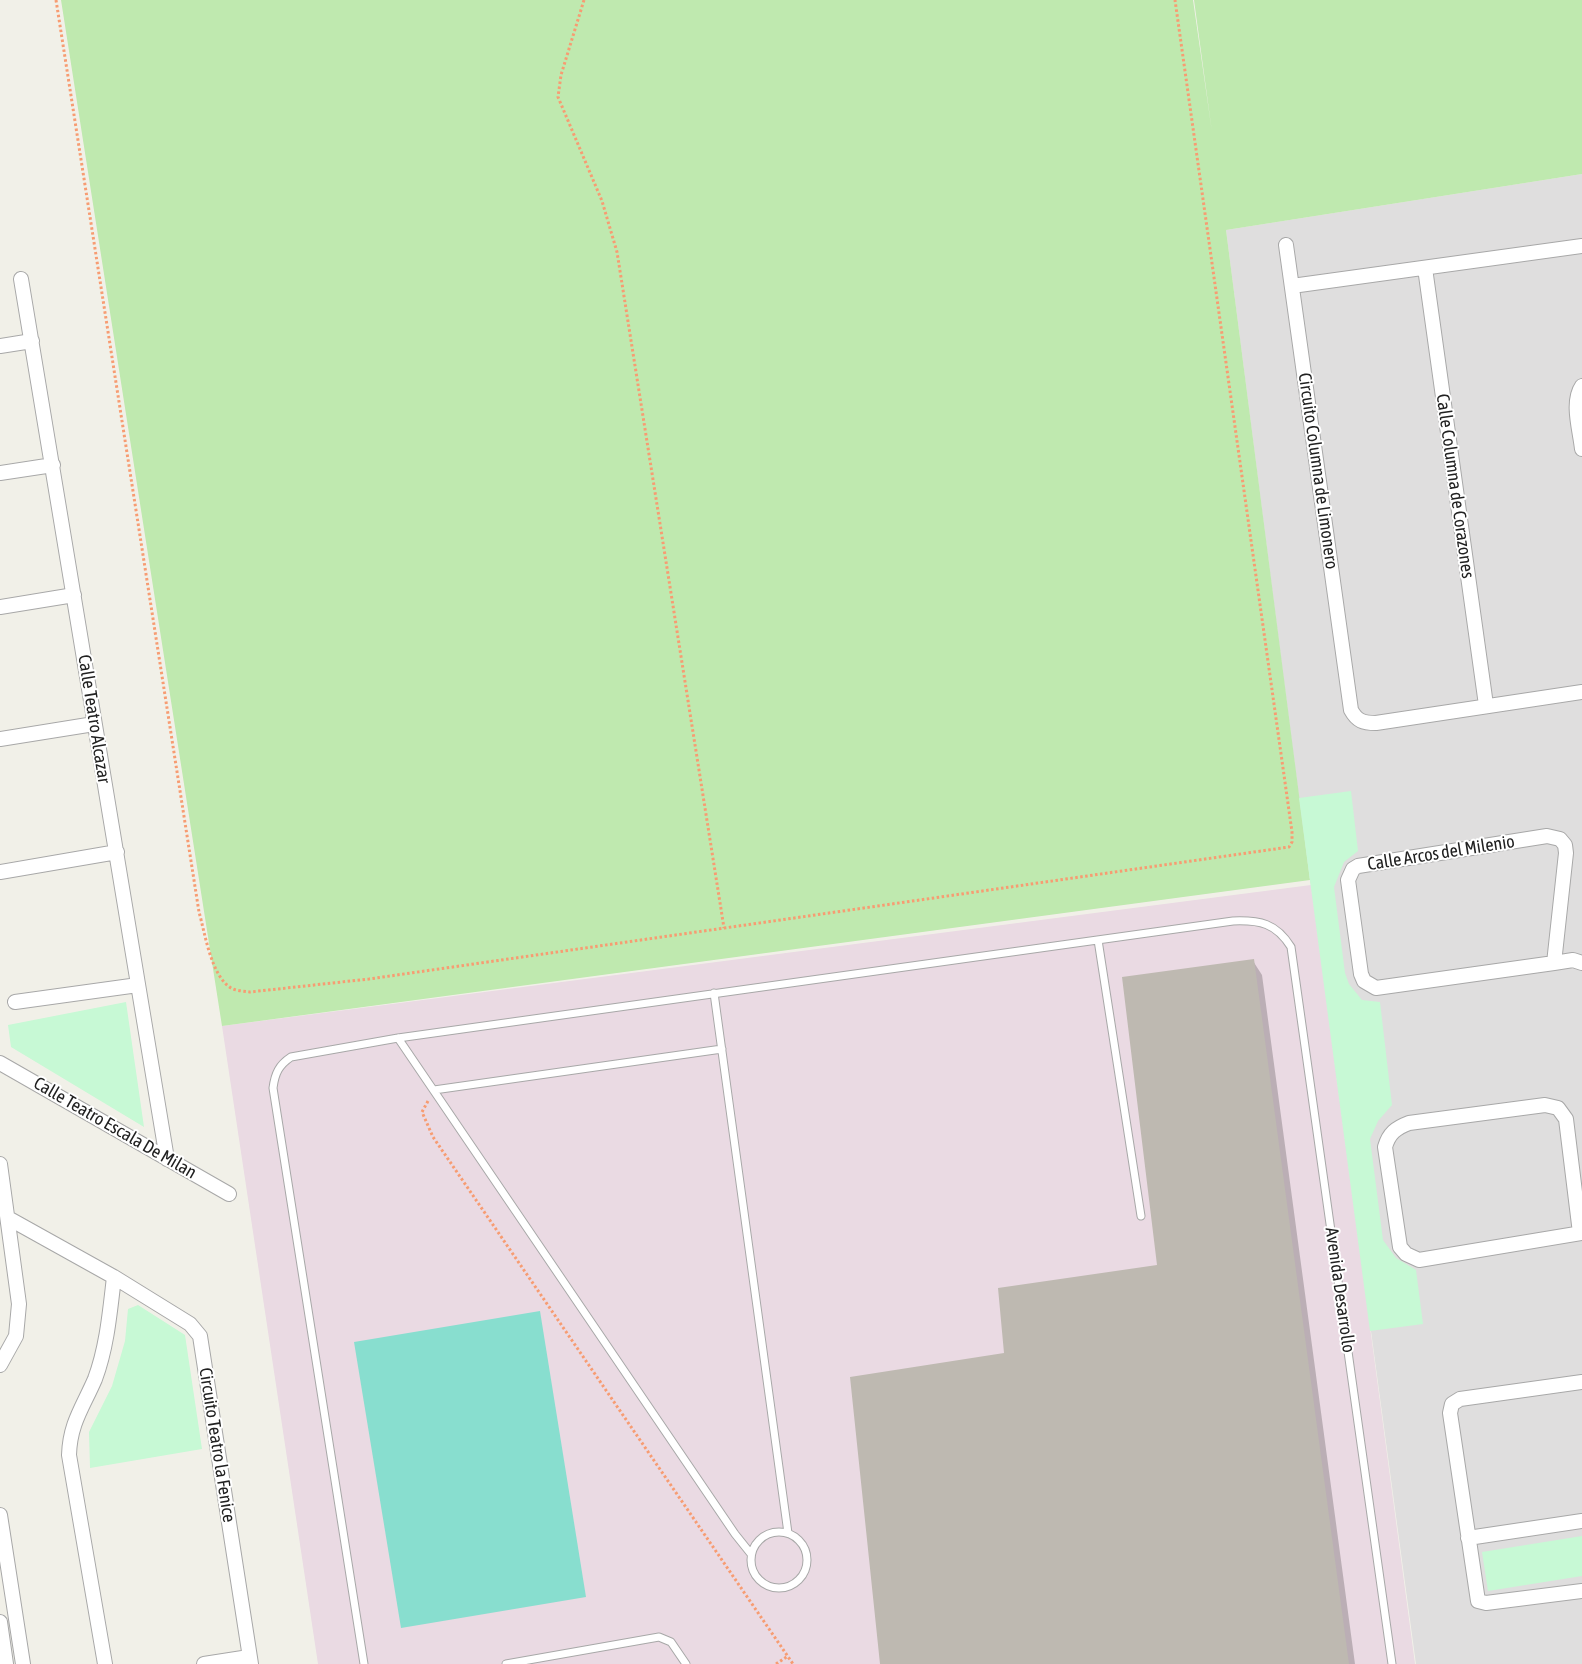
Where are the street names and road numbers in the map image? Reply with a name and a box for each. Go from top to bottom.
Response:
street label: Circuito Columna de Limonero [1294,372,1342,570]
street label: Calle Columna de Corazones [1431,392,1479,580]
street label: Calle Teatro Alcazar [73,653,115,785]
street label: Calle Arcos del Milenio [1366,831,1516,875]
street label: Calle Teatro Escala De Milan [30,1072,200,1184]
street label: Avenida Desarrollo [1321,1226,1359,1354]
street label: Circuito Teatro la Fenice [194,1366,240,1524]

